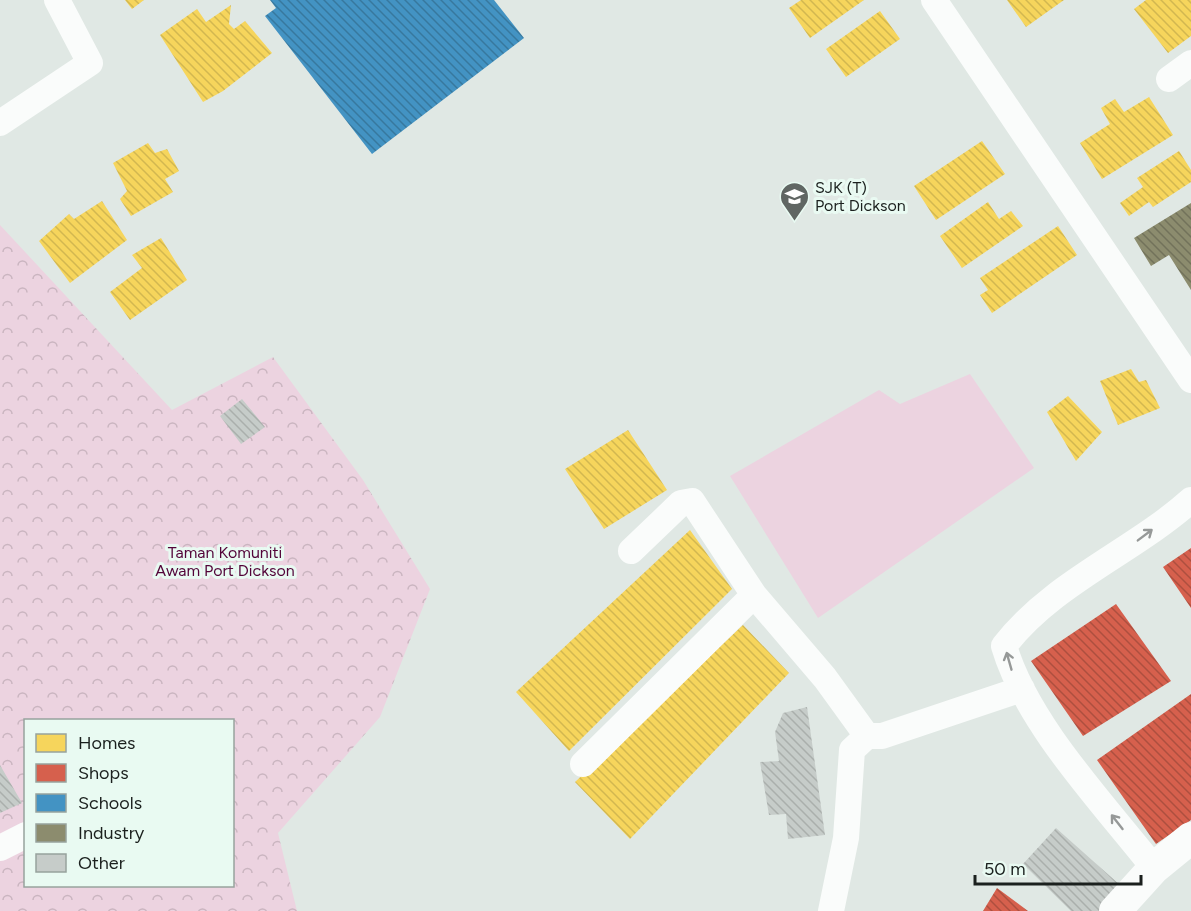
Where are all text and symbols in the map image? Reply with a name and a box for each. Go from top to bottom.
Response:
place label: SJK (T) Port Dickson [815,178,906,215]
school or university icon: SJK (T) Port Dickson [778,180,810,222]
one-way arrow [1136,529,1152,542]
park label: Taman Komuniti Awam Port Dickson [155,543,295,580]
one-way arrow [1003,652,1014,671]
legend [24,719,234,887]
text: Homes [78,732,136,754]
text: Shops [78,762,129,784]
text: Schools [78,792,142,814]
one-way arrow [1111,814,1124,830]
text: Industry [78,822,145,844]
scale bar [975,848,1142,886]
text: Other [78,852,125,874]
text: 50 m [984,858,1026,880]

